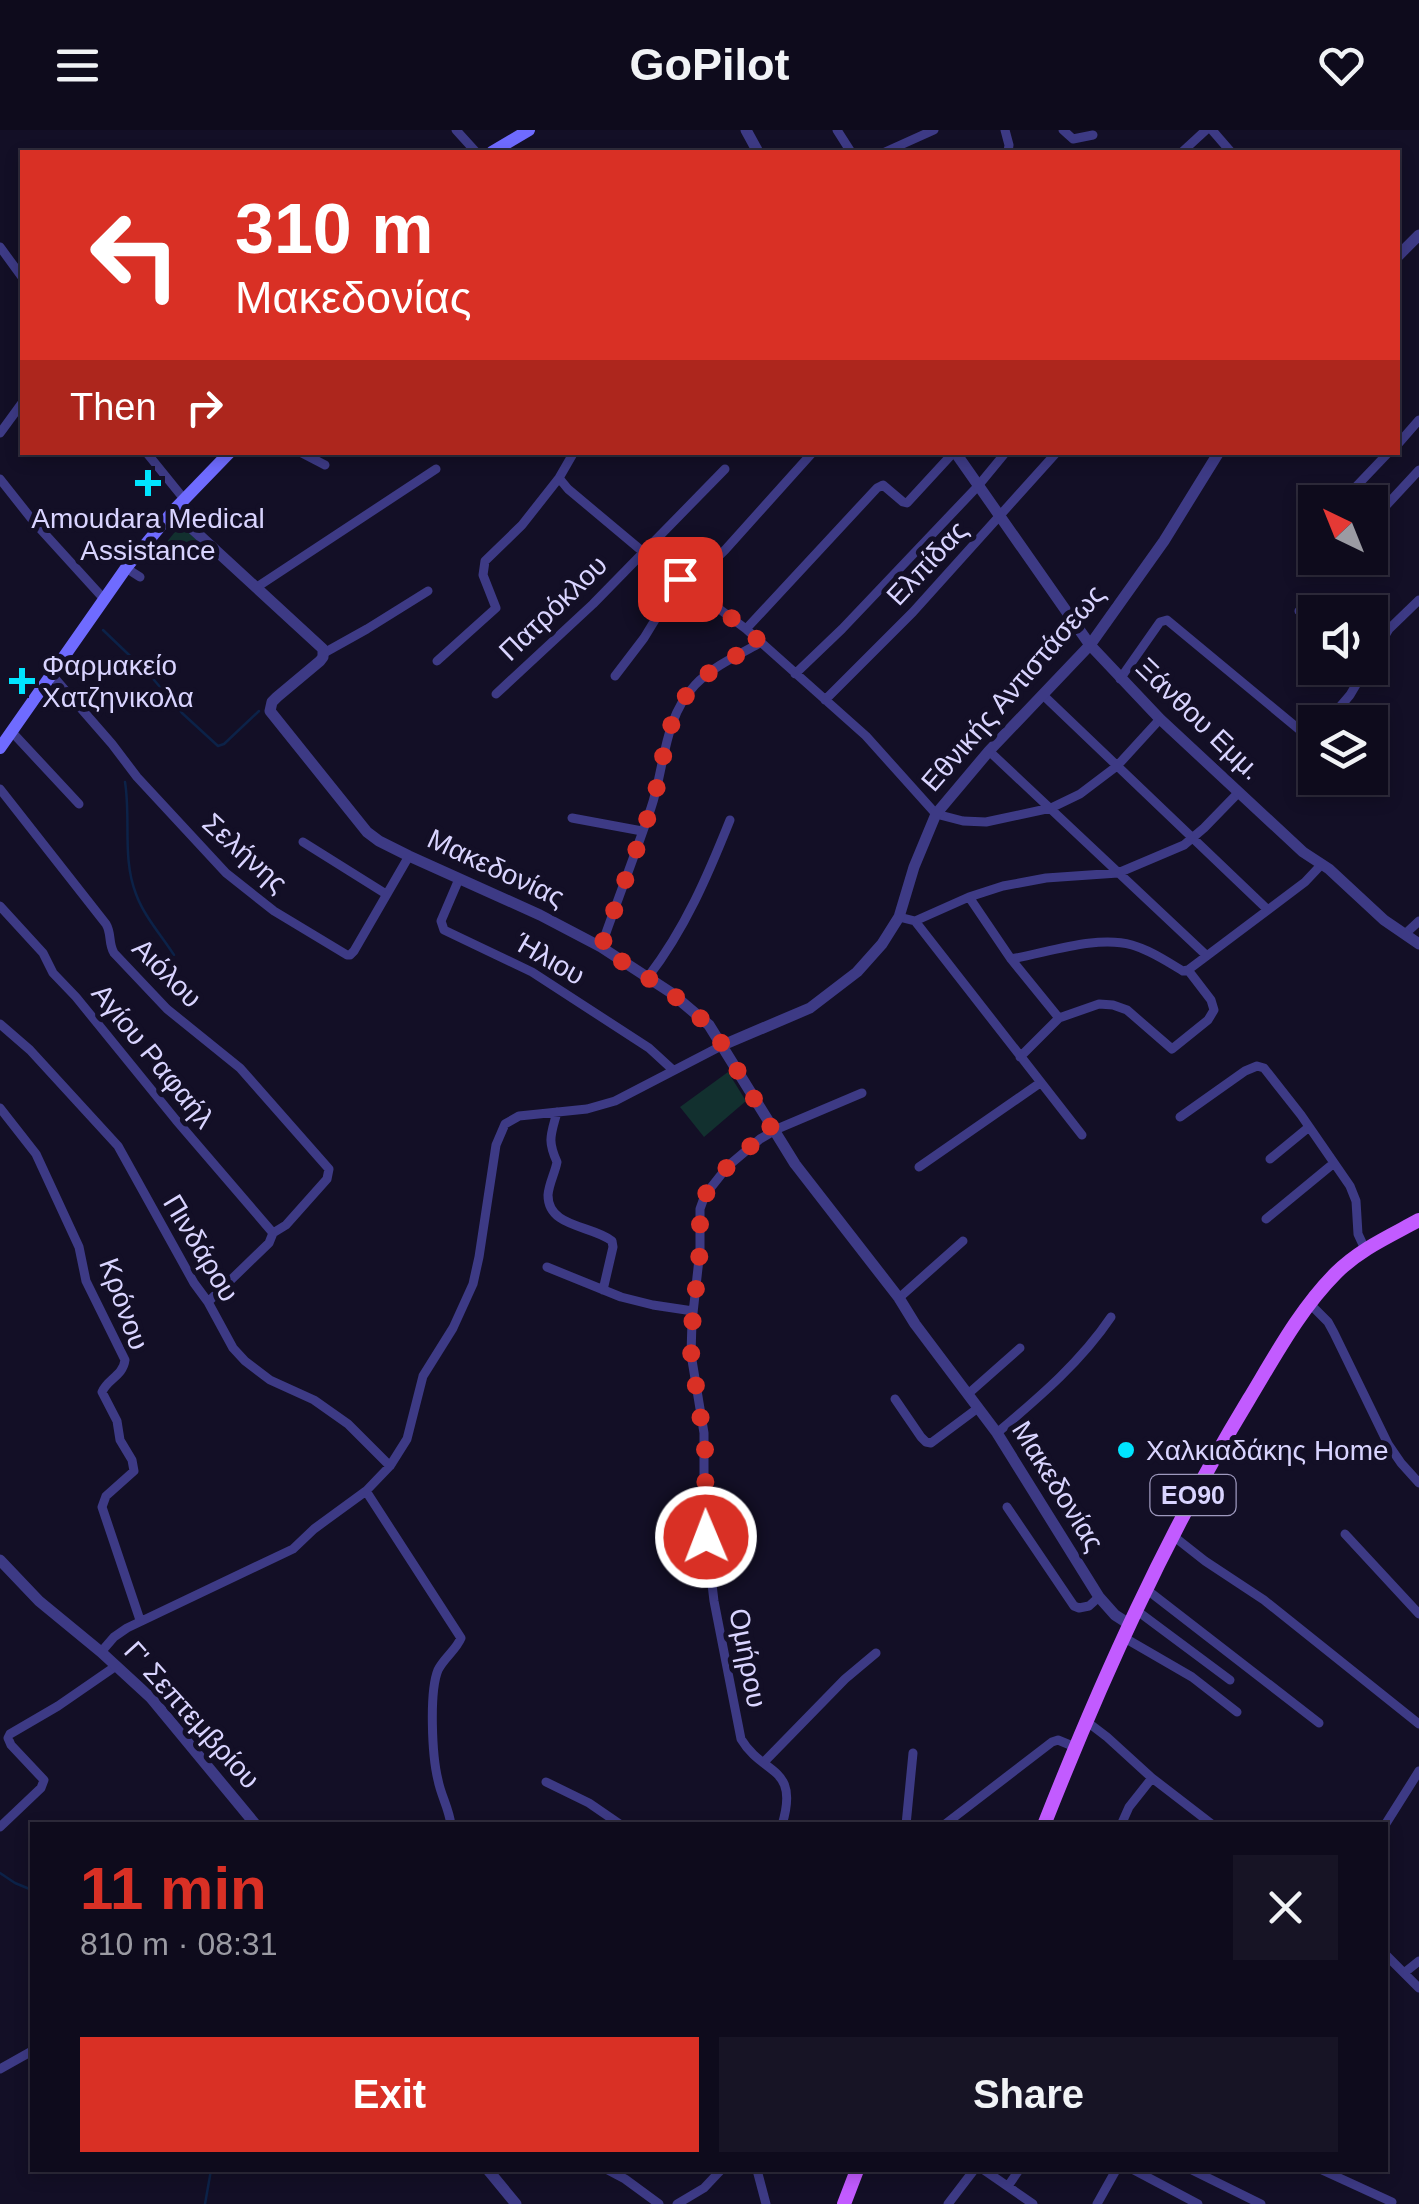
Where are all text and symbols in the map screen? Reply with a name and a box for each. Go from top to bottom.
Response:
icon: menu [50,38,105,93]
icon: heart [1314,38,1369,93]
text: GoPilot [630,39,789,90]
icon: left [70,190,200,320]
text: 310 m [235,190,433,268]
text: Μακεδονίας [235,272,471,323]
icon: right [177,380,232,435]
text: Then [70,386,157,428]
marker: Amoudara Medical Assistance [135,470,161,496]
north arrow [1298,485,1388,575]
map controls [1298,485,1388,795]
place label: Amoudara Medical Assistance [31,503,265,566]
street label: Ελπίδας [880,515,974,611]
pin [638,537,723,622]
street label: Πατρόκλου [493,549,613,667]
icon: arrive [653,552,708,607]
street label: Εθνικής Αντιστάσεως [915,579,1111,797]
button: sound [1298,595,1388,685]
place label: Φαρμακείο Χατζηνικολα [42,650,194,713]
street label: Ξάνθου Εμμ. [1130,652,1268,786]
marker: Φαρμακείο Χατζηνικολα [11,670,33,692]
button: layers [1298,705,1388,795]
street label: Σελήνης [197,807,293,899]
street label: Μακεδονίας [423,823,569,913]
street label: Ήλιου [509,926,590,991]
street label: Αιόλου [126,932,208,1014]
street label: Αγίου Ραφαήλ [86,978,220,1134]
street label: Πινδάρου [157,1189,245,1307]
street label: Κρόνου [93,1254,155,1354]
street label: Μακεδονίας [1006,1415,1110,1557]
place label: Χαλκιαδάκης Home [1146,1435,1389,1466]
marker: Χαλκιαδάκης Home [1115,1439,1137,1461]
road number: ΕΟ90 [1150,1475,1236,1515]
position arrow [654,1485,758,1589]
street label: Ομήρου [723,1606,773,1710]
street label: Γ' Σεπτεμβρίου [118,1635,266,1795]
text: 11 min [80,1855,267,1922]
button: close [1233,1855,1338,1960]
text: 810 m · 08:31 [80,1926,277,1962]
button: Exit [80,2037,699,2152]
button: Share [719,2037,1338,2152]

